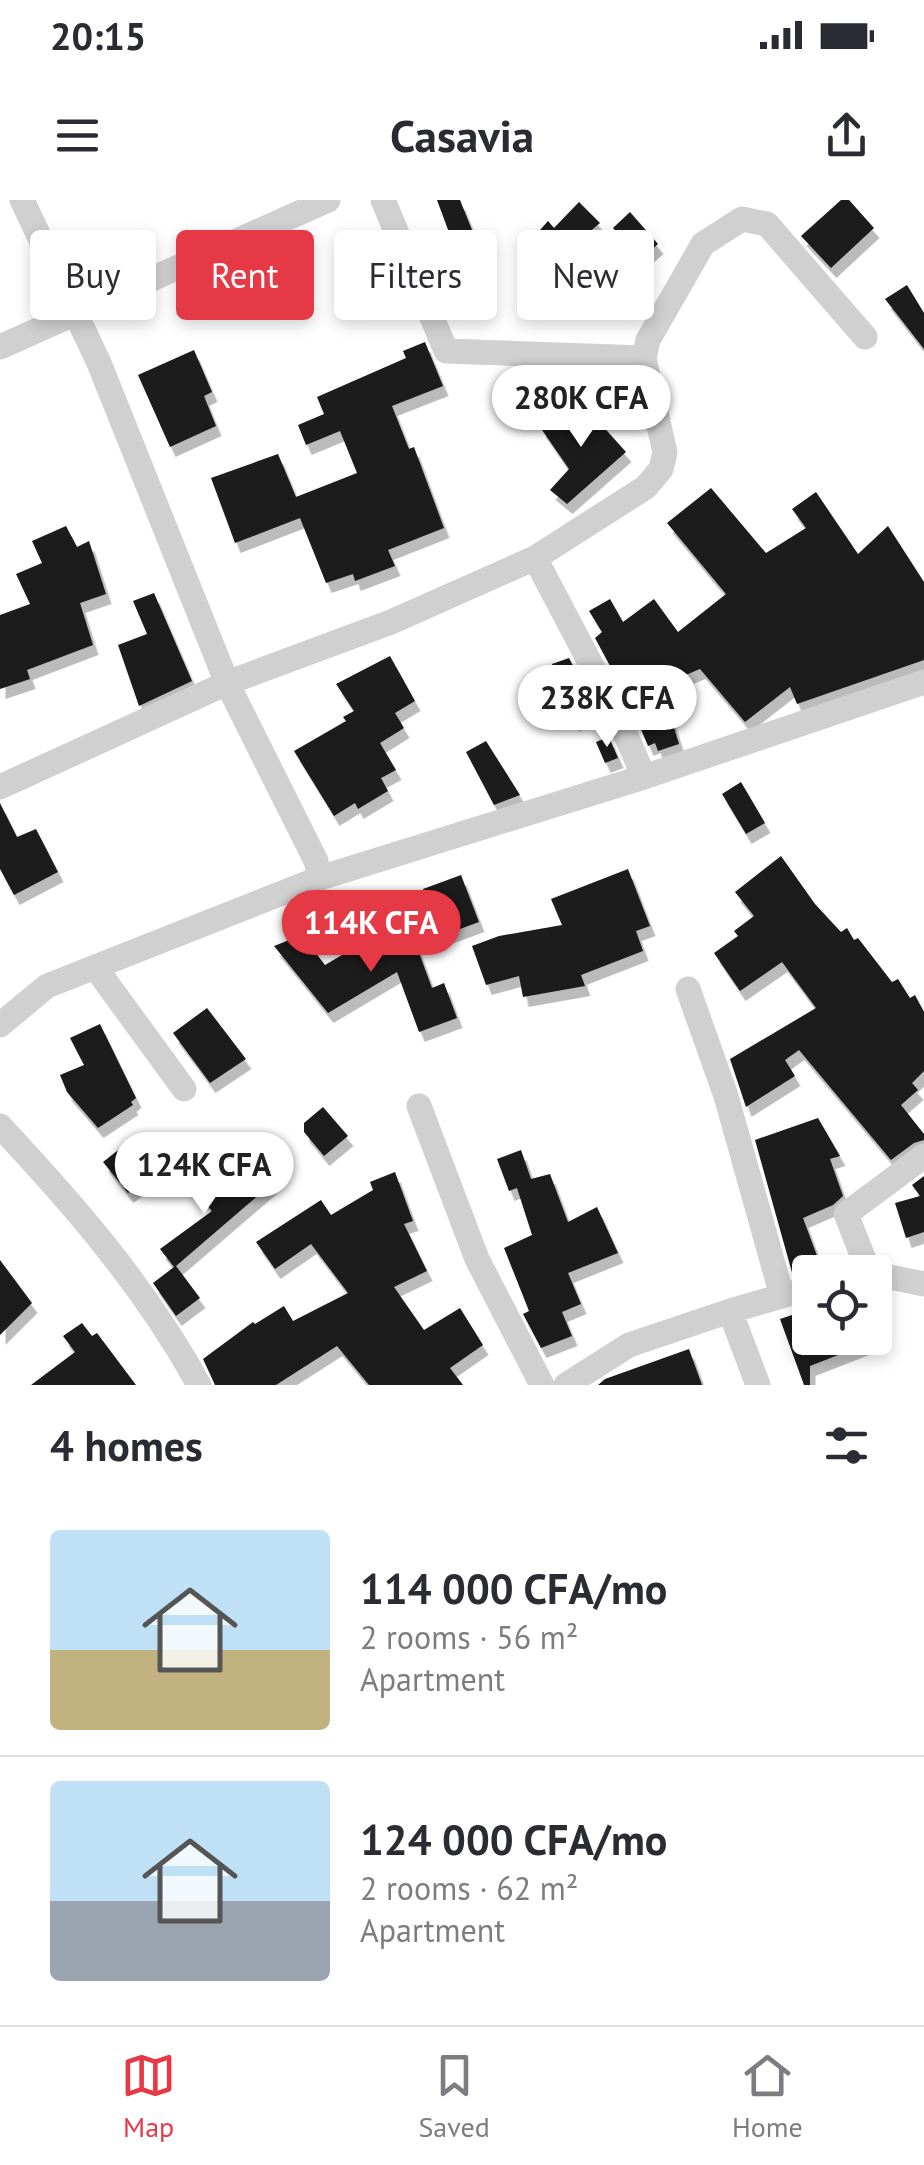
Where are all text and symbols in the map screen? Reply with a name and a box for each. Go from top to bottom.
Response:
text: 20:15 [50,11,146,60]
text: Casavia [390,106,534,164]
icon: menu [50,108,105,163]
icon: share [819,108,874,163]
chip: Buy [30,230,156,320]
chip: Rent [176,230,314,320]
chip: Filters [334,230,497,320]
chip: New [517,230,654,320]
pin: 280K CFA [478,365,684,450]
text: 280K CFA [514,376,648,418]
pin: 238K CFA [504,665,710,750]
text: 238K CFA [540,676,674,718]
pin: 114K CFA [268,890,474,975]
text: 114K CFA [304,901,438,943]
pin: 124K CFA [101,1132,307,1217]
text: 124K CFA [137,1143,271,1185]
map controls [792,1255,892,1355]
button: locate [792,1255,892,1355]
text: 4 homes [50,1418,203,1473]
icon: filters [819,1418,874,1473]
text: 114 000 CFA/mo [360,1561,667,1616]
icon: home [130,1570,250,1690]
text: 2 rooms · 56 m² [360,1616,578,1658]
text: Apartment [360,1658,505,1700]
text: 124 000 CFA/mo [360,1812,667,1867]
icon: home [130,1821,250,1941]
text: 2 rooms · 62 m² [360,1867,578,1909]
text: Apartment [360,1909,505,1951]
tab: Map [121,2048,176,2145]
tab: Saved [418,2048,490,2145]
tab: Home [732,2048,803,2145]

